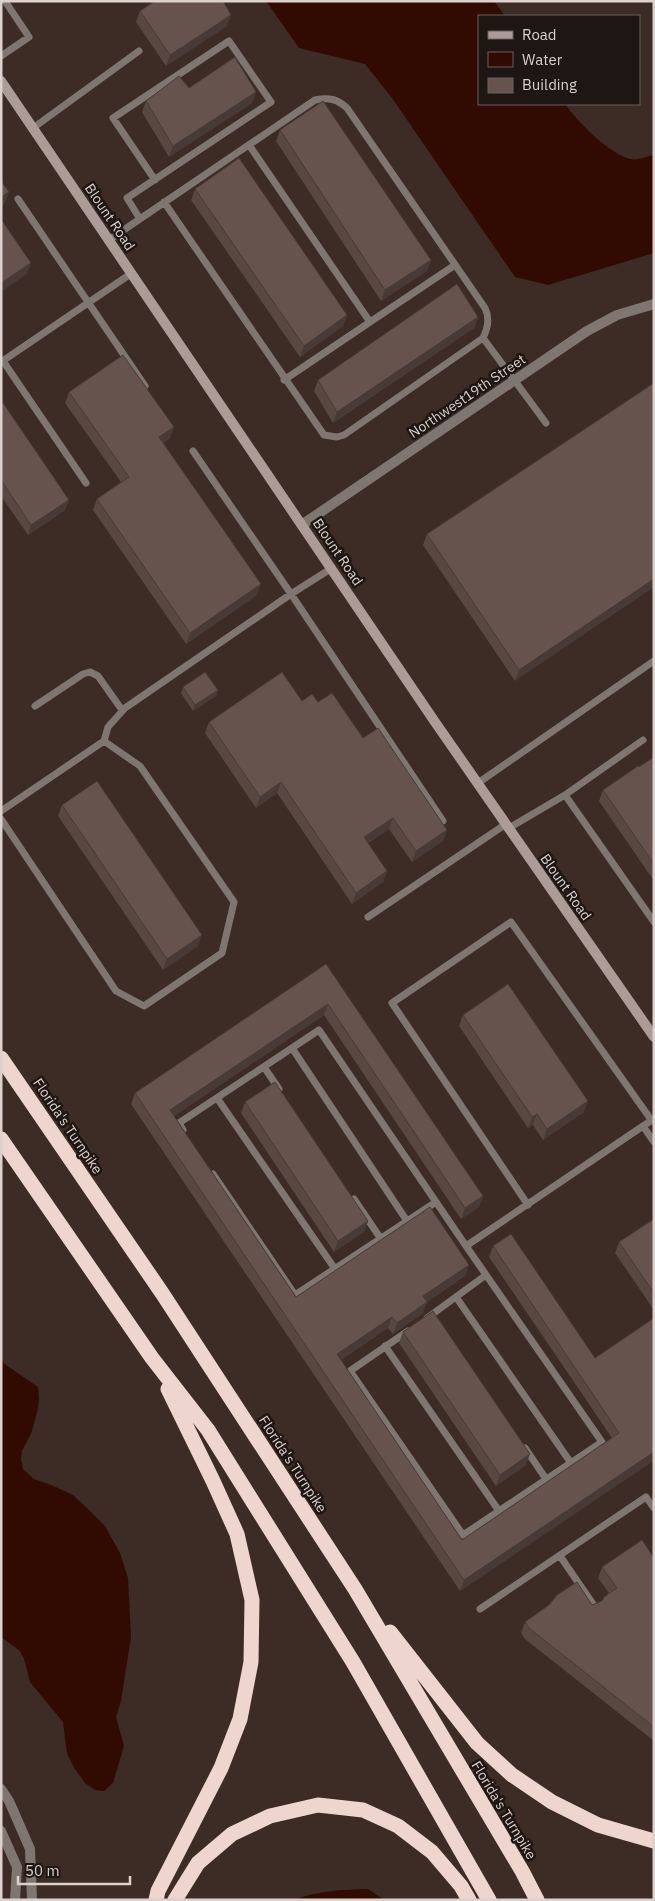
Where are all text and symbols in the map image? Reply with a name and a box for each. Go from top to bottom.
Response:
legend [478,15,640,105]
text: Road [522,25,557,44]
text: Water [522,50,563,69]
text: Building [522,75,577,94]
street label: Blount Road [81,180,139,254]
street label: Northwest19th Street [405,350,529,442]
street label: Blount Road [309,515,367,589]
street label: Blount Road [537,850,595,924]
street label: Florida's Turnpike [29,1075,107,1178]
street label: Florida's Turnpike [255,1412,331,1516]
street label: Florida's Turnpike [467,1757,541,1863]
scale bar [18,1854,130,1886]
text: 50 m [25,1861,60,1880]

